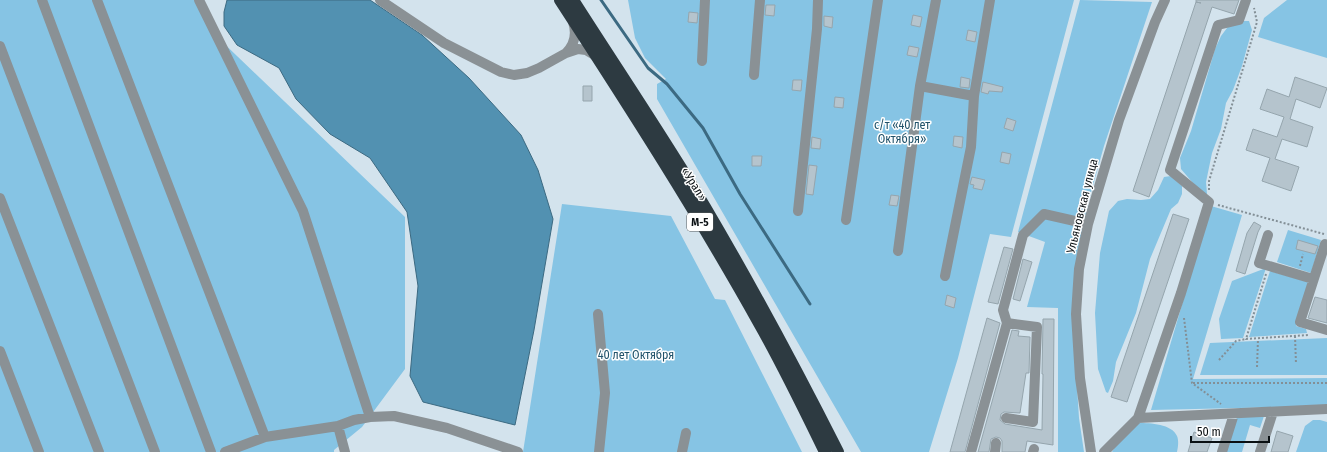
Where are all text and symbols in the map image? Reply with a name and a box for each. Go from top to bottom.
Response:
park label: с/т «40 лет Октября» [874,118,930,146]
street label: Ульяновская улица [1063,157,1101,256]
street label: «Урал» [678,165,710,203]
road number: М-5 [687,213,713,231]
park label: 40 лет Октября [598,348,674,362]
scale bar [1191,418,1269,444]
text: 50 m [1197,425,1221,439]

